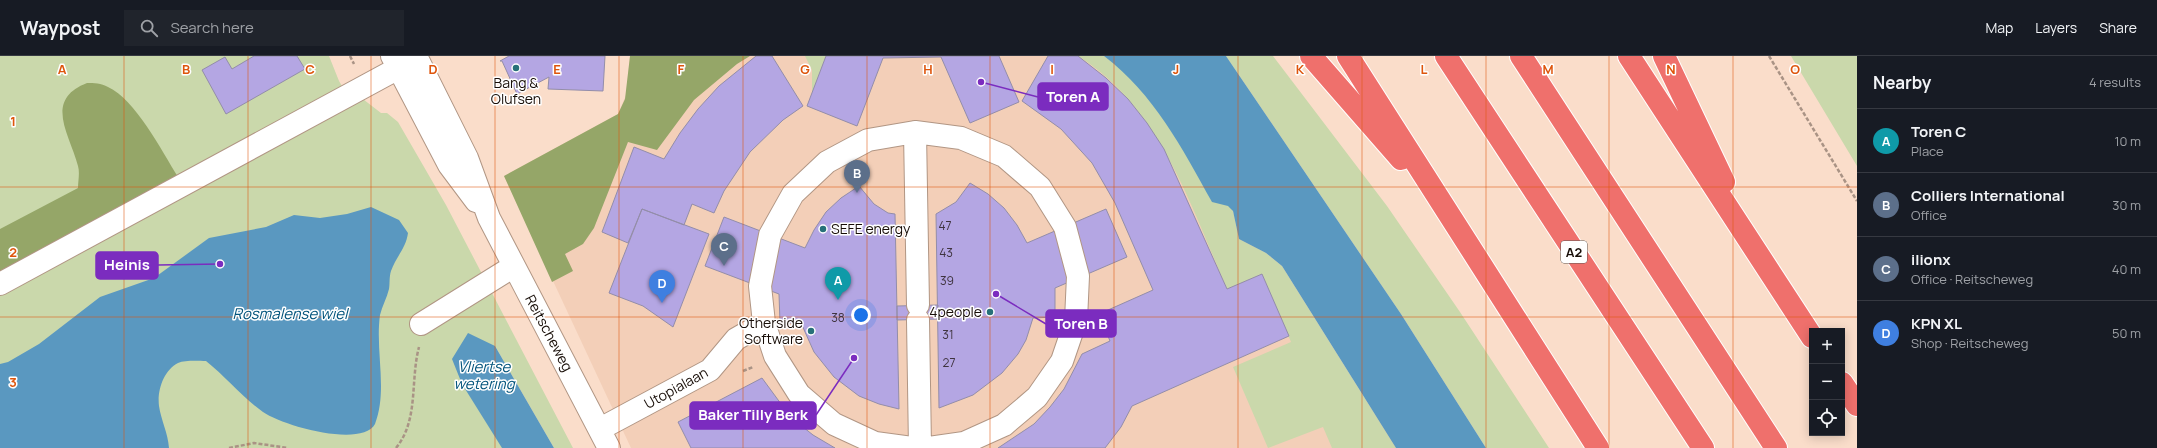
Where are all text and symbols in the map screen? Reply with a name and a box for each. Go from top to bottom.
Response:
search box [124,10,404,46]
text: Waypost [20,15,100,41]
icon: search [138,17,160,39]
text: Search here [170,17,254,38]
text: Map [1985,18,2013,37]
text: Layers [2035,18,2077,37]
text: Share [2099,18,2137,37]
text: A [58,60,67,78]
text: B [182,60,190,78]
text: C [305,60,315,78]
text: D [428,60,438,78]
text: E [553,60,561,78]
text: F [678,60,685,78]
text: G [800,60,810,78]
text: H [923,60,933,78]
text: I [1050,60,1054,78]
text: J [1173,60,1179,78]
text: K [1296,60,1305,78]
text: L [1421,60,1428,78]
text: M [1542,60,1554,78]
text: N [1666,60,1676,78]
text: O [1790,60,1800,78]
marker: Bang & Olufsen [511,63,521,73]
text: Nearby [1873,71,1931,94]
place label: Bang & Olufsen [491,73,541,108]
text: 4 results [2089,73,2141,91]
callout: Toren A [1038,83,1108,110]
text: Toren A [1046,86,1100,107]
text: 1 [10,112,16,130]
text: Toren C [1911,121,1966,142]
text: A [1882,132,1890,150]
text: 10 m [2114,132,2141,150]
text: Place [1911,142,1944,160]
pin: B [844,160,870,193]
text: Colliers International [1911,185,2065,206]
text: B [1882,196,1890,214]
text: 30 m [2112,196,2141,214]
text: Office [1911,206,1947,224]
house number: 47 [938,217,952,234]
place label: SEFE energy [831,219,911,238]
marker: SEFE energy [818,224,828,234]
pin: C [711,233,737,266]
road number: A2 [1561,241,1587,263]
text: 2 [9,243,17,261]
house number: 43 [939,244,953,261]
text: ilionx [1911,249,1951,270]
callout: Heinis [96,252,158,279]
text: Heinis [104,254,150,275]
text: C [1881,260,1891,278]
text: 40 m [2112,260,2141,278]
pin: A [825,267,851,300]
pin: D [649,270,675,303]
text: Office · Reitscheweg [1911,270,2033,288]
house number: 39 [940,272,954,289]
street label: Reitscheweg [521,291,578,374]
place label: 4people [929,302,982,321]
water label: Rosmalense wiel [232,303,350,324]
your location [851,305,871,325]
marker: 4people [985,307,995,317]
house number: 38 [831,309,845,326]
callout: Toren B [1046,310,1116,337]
place label: Otherside Software [739,313,803,348]
text: Toren B [1054,313,1108,334]
text: KPN XL [1911,313,1962,334]
text: D [1881,324,1891,342]
text: 50 m [2112,324,2141,342]
marker: Otherside Software [806,326,816,336]
house number: 31 [942,326,954,343]
map controls [1809,328,1845,436]
button: + [1809,328,1845,364]
text: Shop · Reitscheweg [1911,334,2028,352]
house number: 27 [943,354,955,371]
water label: Vliertse wetering [453,356,516,394]
street label: Utopialaan [641,362,711,413]
button: − [1809,364,1845,400]
text: 3 [9,373,17,391]
button: locate [1809,400,1845,436]
callout: Baker Tilly Berk [690,402,816,429]
text: Baker Tilly Berk [698,404,809,425]

